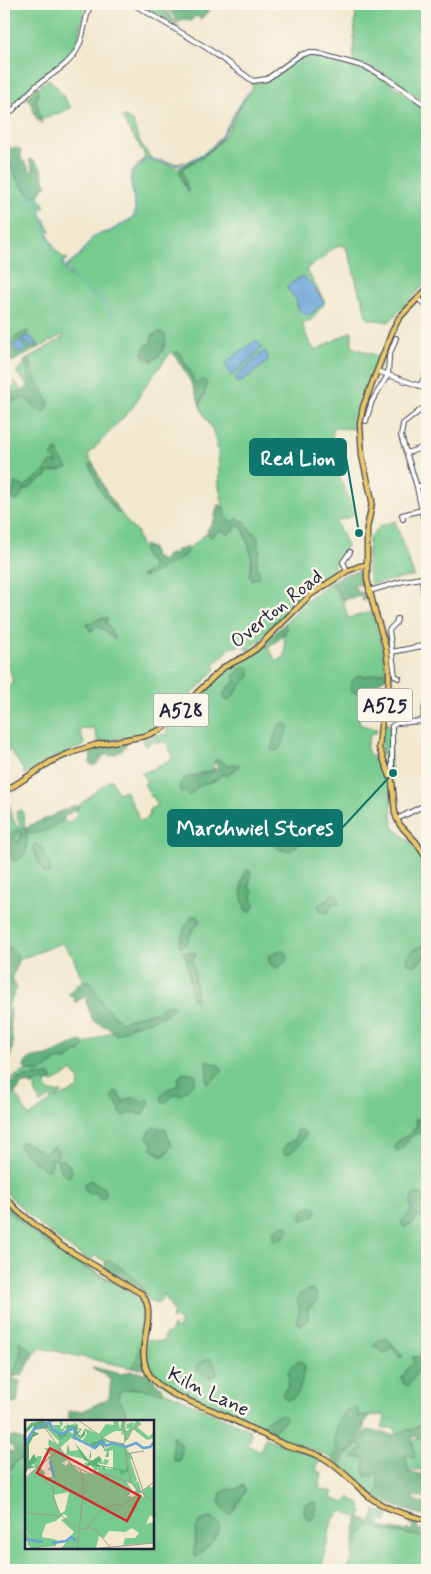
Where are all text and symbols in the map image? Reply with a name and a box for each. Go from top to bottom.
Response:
callout: Red Lion [250,439,346,475]
text: Red Lion [261,445,335,473]
street label: Overton Road [225,563,329,655]
road number: A525 [358,688,412,722]
road number: A528 [154,694,208,726]
callout: Marchwiel Stores [168,810,342,846]
text: Marchwiel Stores [177,815,334,843]
street label: Kiln Lane [163,1361,254,1424]
inset map [25,1420,154,1549]

